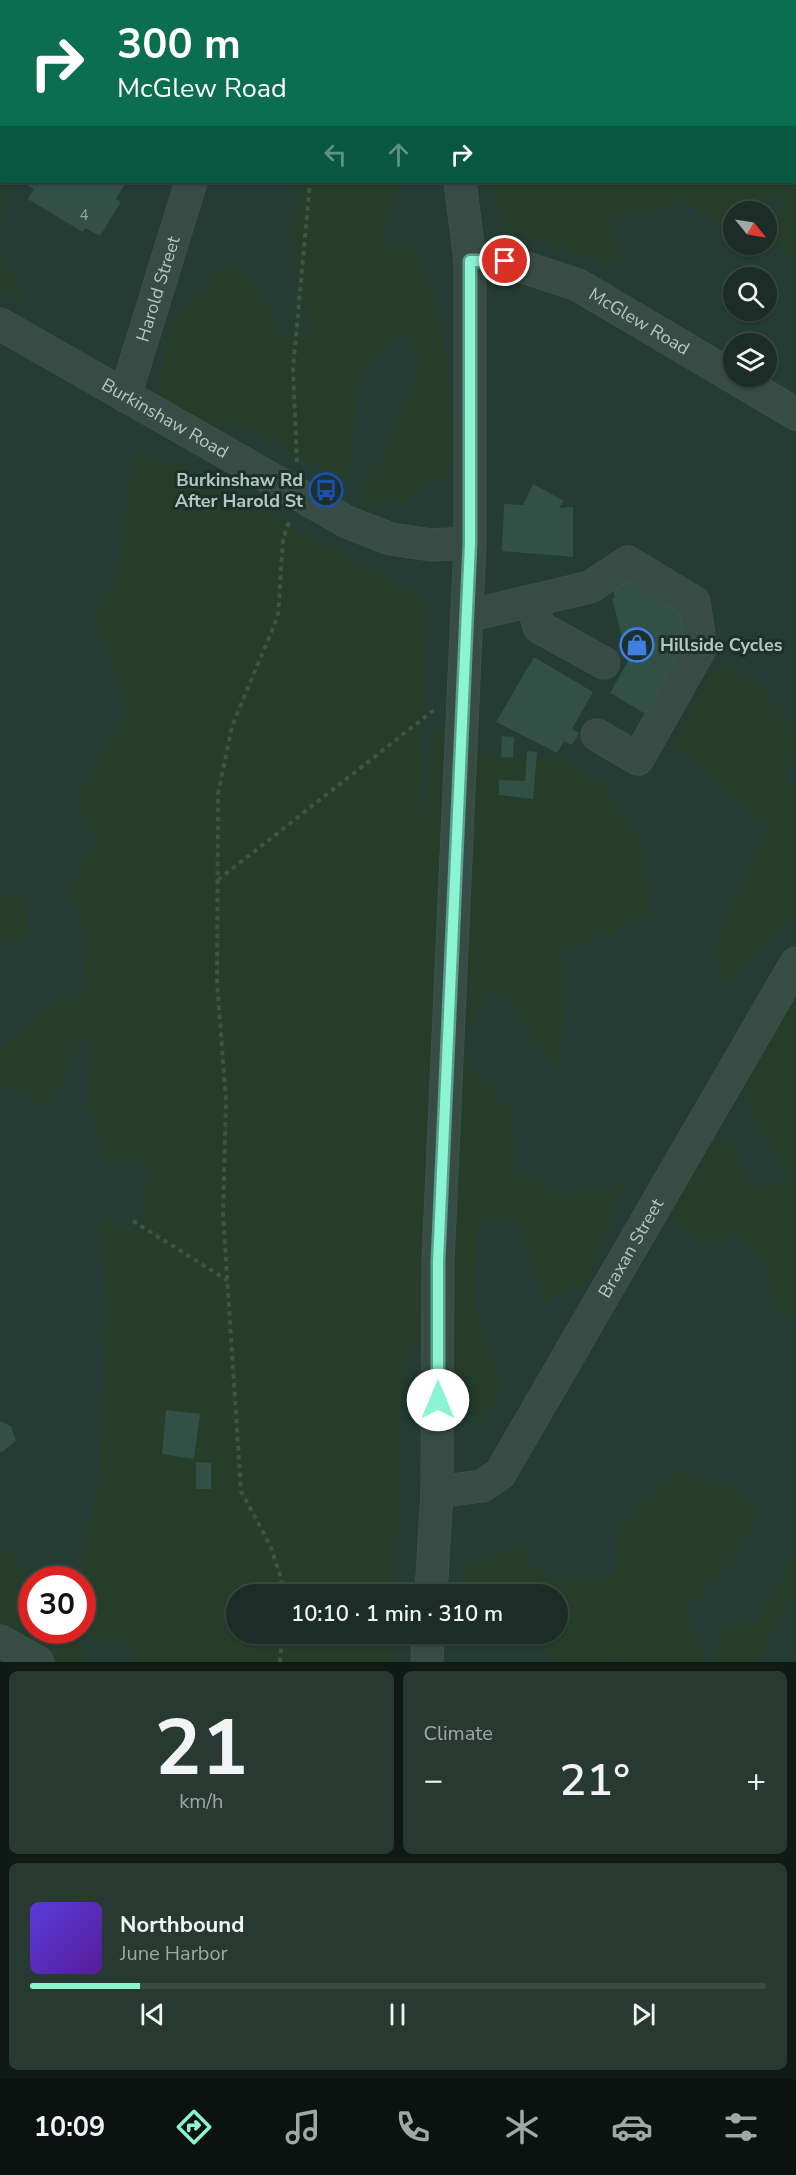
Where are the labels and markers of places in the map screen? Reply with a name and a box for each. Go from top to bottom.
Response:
pin [479,235,530,286]
place label: Burkinshaw Rd After Harold St [175,468,303,513]
bus stop icon: Burkinshaw Rd After Harold St [308,472,344,508]
shop icon: Hillside Cycles [619,627,655,663]
place label: Hillside Cycles [660,633,783,657]

